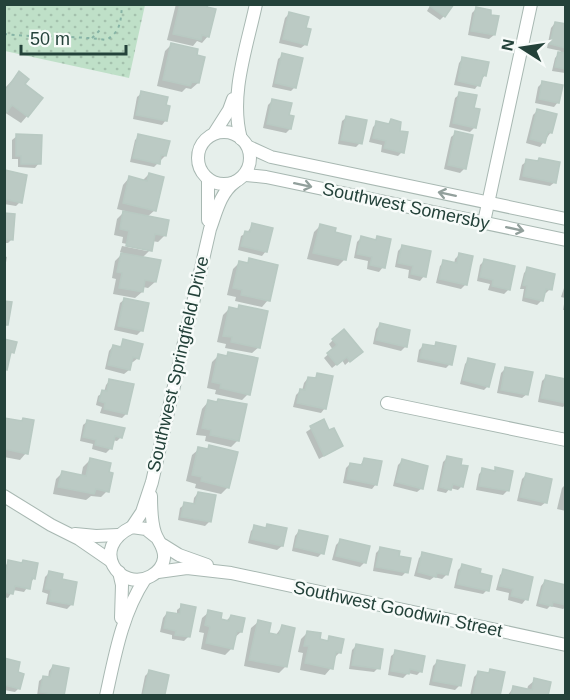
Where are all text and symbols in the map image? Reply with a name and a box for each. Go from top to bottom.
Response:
scale bar [21,18,126,56]
north arrow [492,18,552,78]
text: 50 m [30,29,70,49]
text: N [498,38,517,52]
one-way arrow [293,179,312,191]
street label: Southwest Somersby [321,179,491,233]
one-way arrow [437,188,457,199]
one-way arrow [504,224,524,235]
street label: Southwest Springfield Drive [143,254,213,474]
street label: Southwest Goodwin Street [292,577,504,641]

